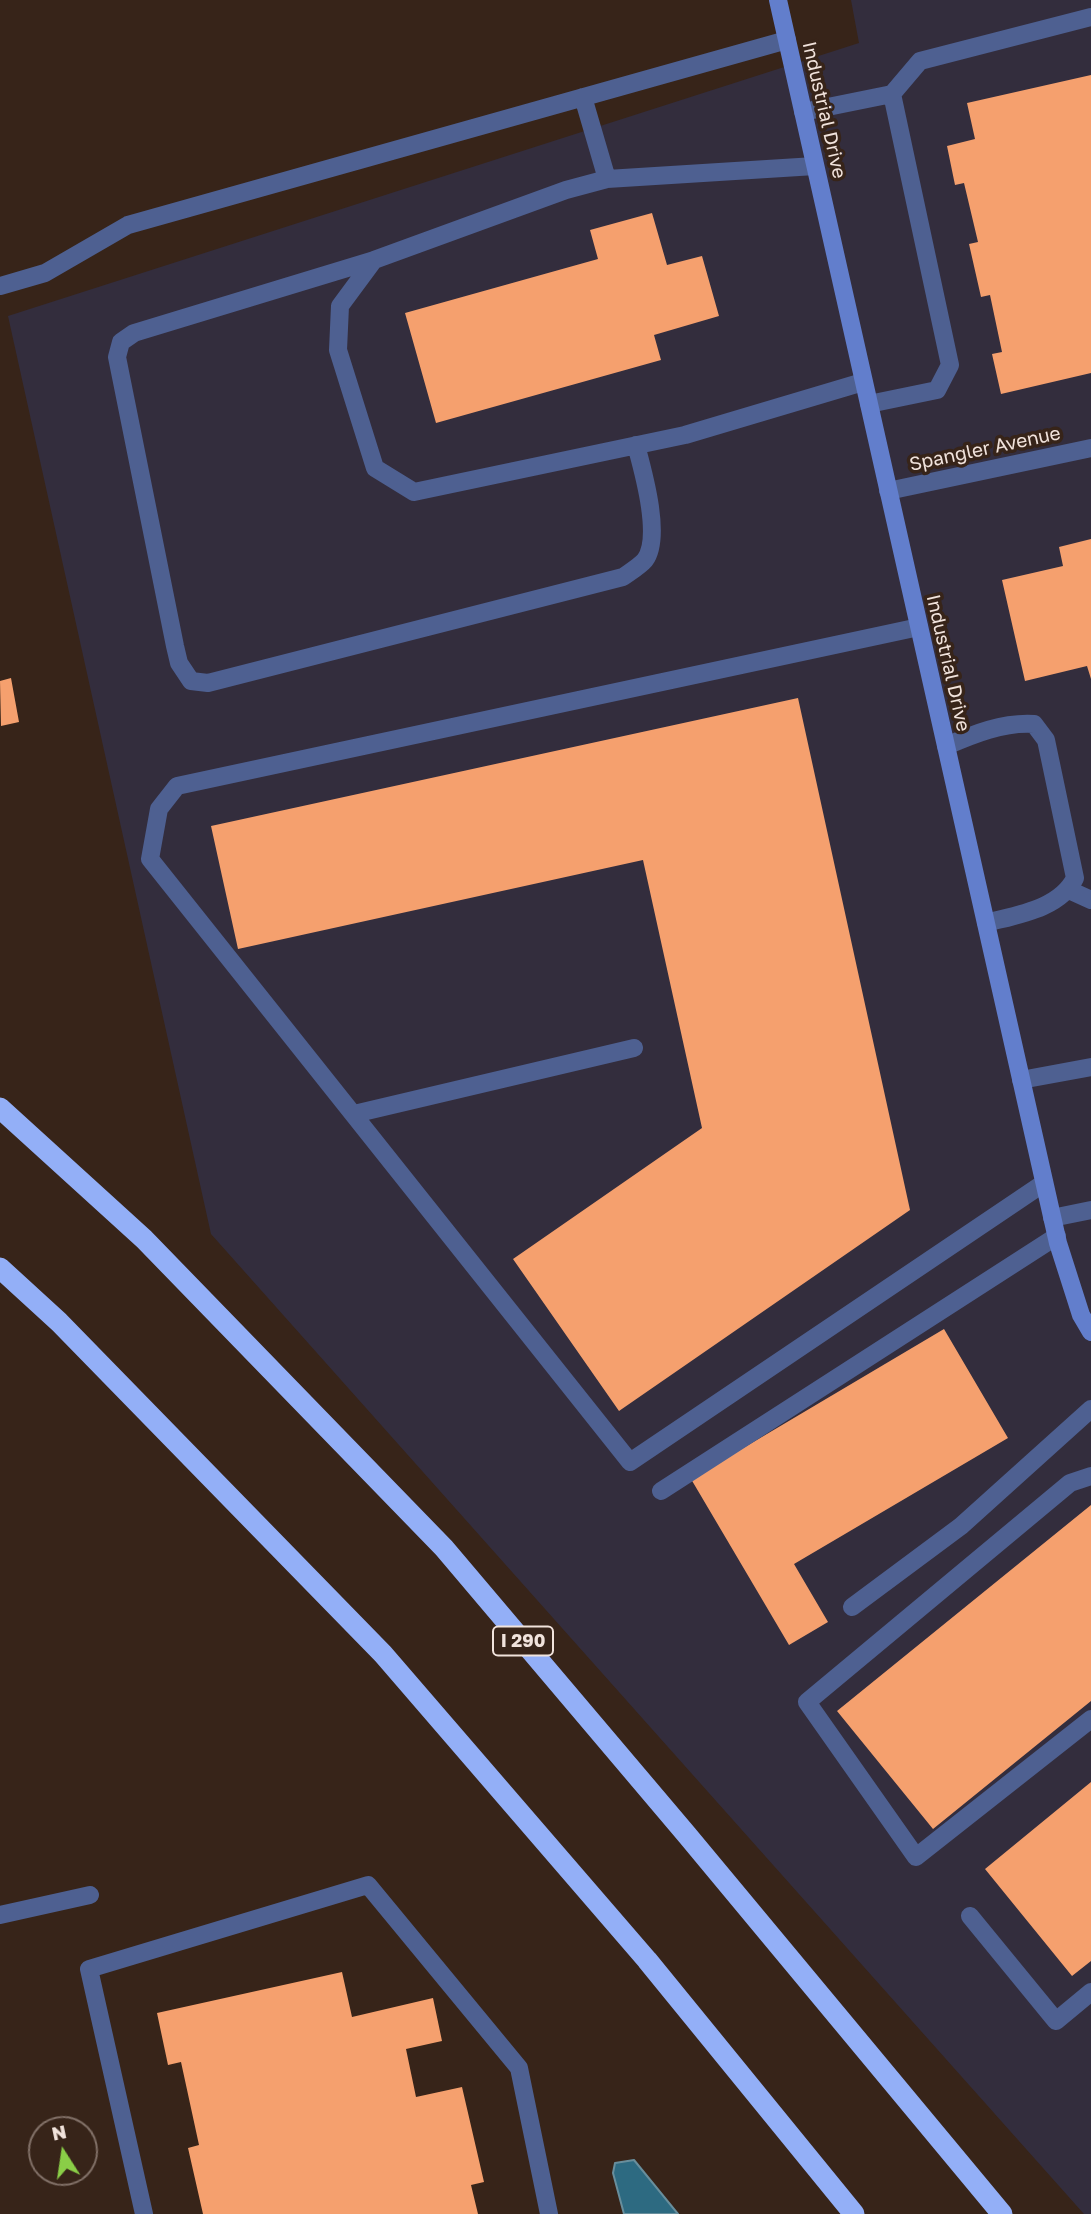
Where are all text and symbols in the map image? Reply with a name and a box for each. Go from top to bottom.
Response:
street label: Industrial Drive [797,39,851,181]
street label: Spangler Avenue [907,422,1063,476]
street label: Industrial Drive [921,592,975,734]
road number: I 290 [493,1626,553,1656]
north arrow [28,2116,98,2186]
text: N [49,2119,68,2145]

